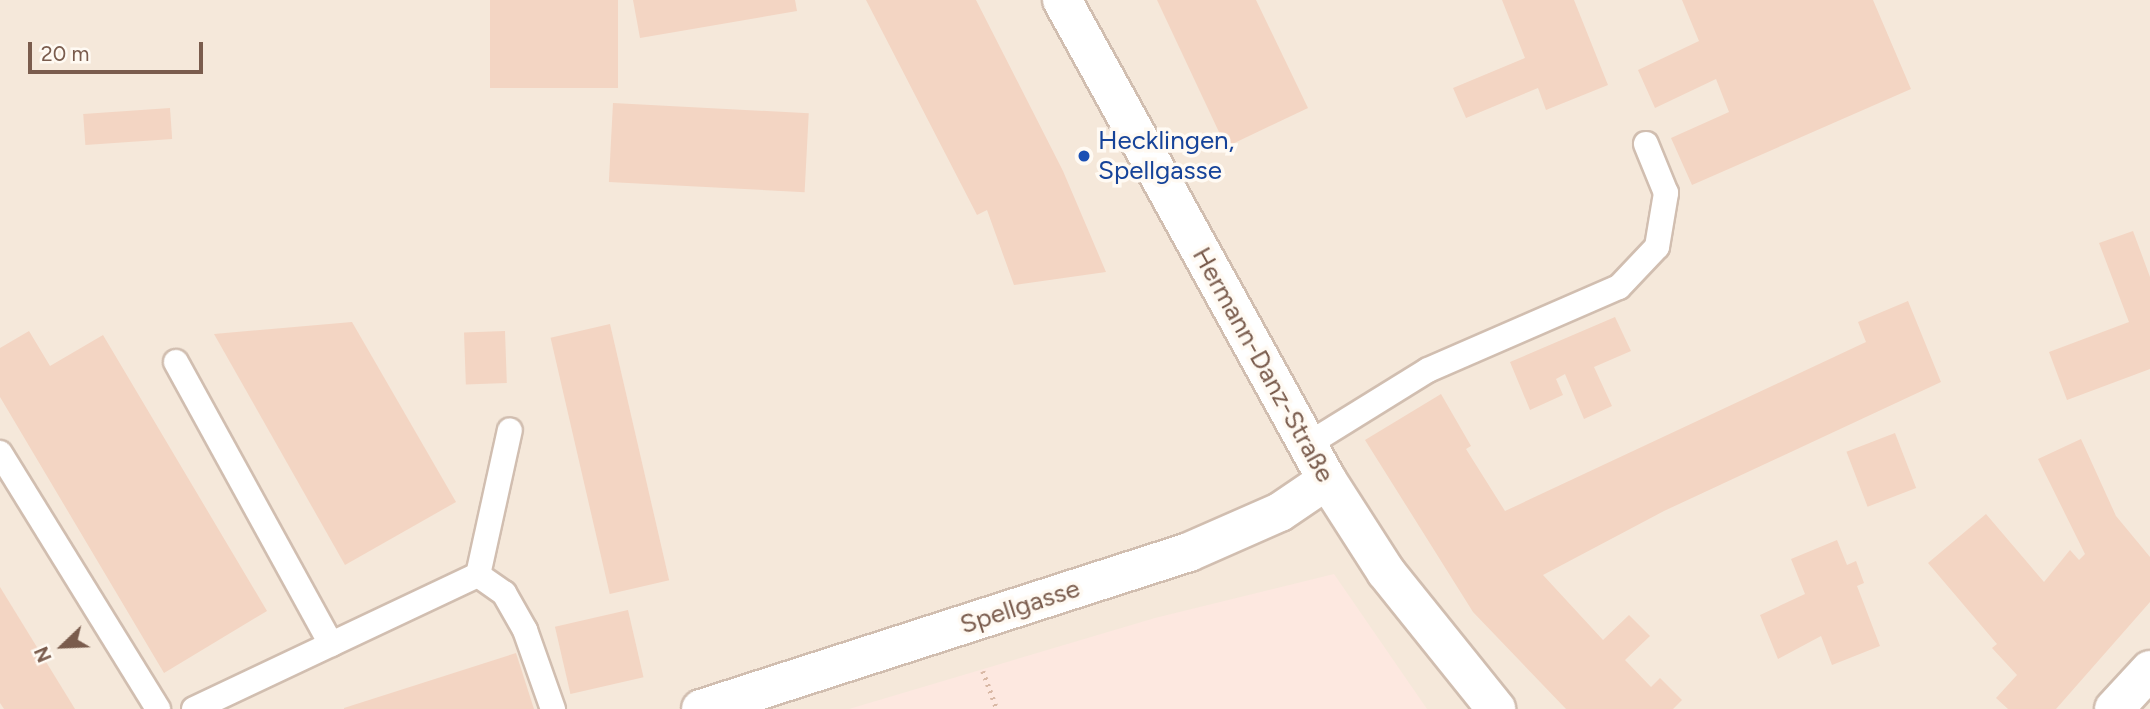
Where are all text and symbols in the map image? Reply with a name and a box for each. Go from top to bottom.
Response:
scale bar [32,28,206,72]
text: 20 m [41,41,89,66]
place label: Hecklingen, Spellgasse [1098,125,1234,186]
marker: Hecklingen, Spellgasse [1076,148,1092,164]
street label: Hermann-Danz-Straße [1185,242,1341,488]
street label: Spellgasse [956,573,1084,641]
north arrow [28,611,98,681]
text: N [30,643,57,666]

